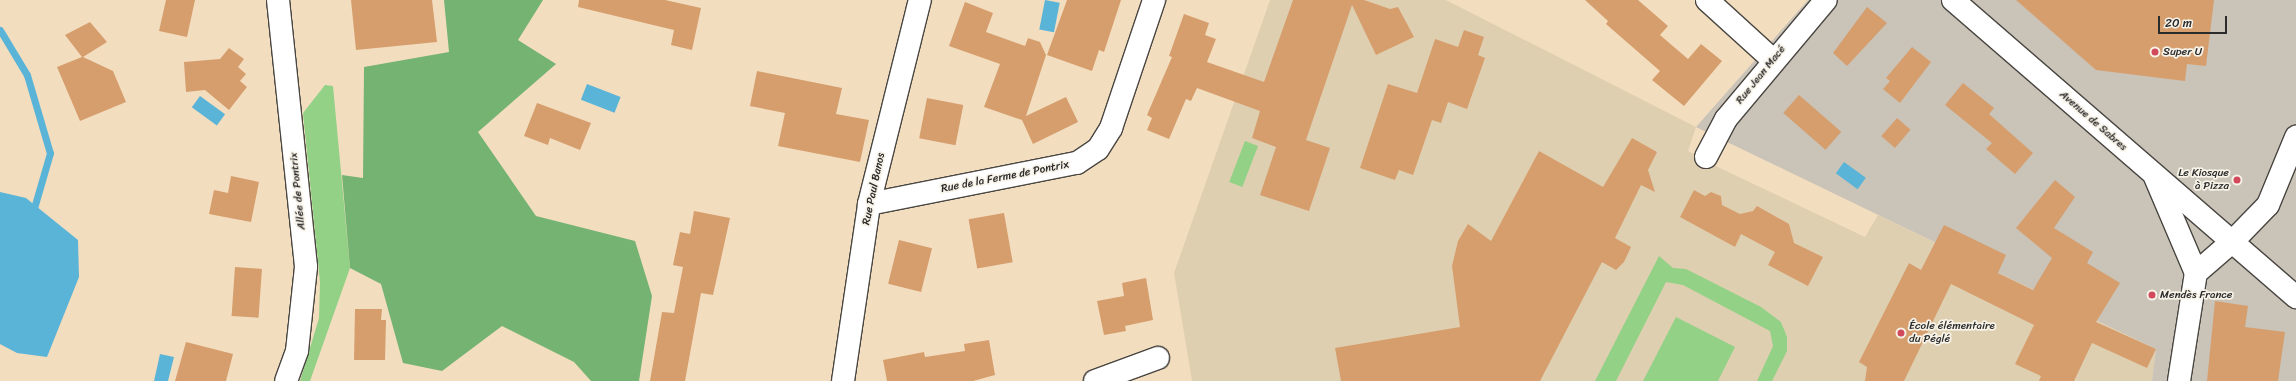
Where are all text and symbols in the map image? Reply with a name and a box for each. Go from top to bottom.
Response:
scale bar [2160,8,2229,34]
text: 20 m [2165,12,2192,34]
street label: Rue Jean Macé [1733,43,1789,107]
place label: Super U [2163,45,2202,59]
marker: Super U [2150,47,2160,57]
street label: Avenue de Sabres [2056,88,2130,154]
street label: Allée de Pontrix [287,151,309,231]
street label: Rue Paul Banos [860,151,888,227]
street label: Rue de la Ferme de Pontrix [940,158,1070,196]
place label: Le Kiosque à Pizza [2178,167,2229,193]
marker: Le Kiosque à Pizza [2232,175,2242,185]
place label: Mendès France [2160,288,2232,302]
marker: Mendès France [2147,290,2157,300]
place label: École élémentaire du Péglé [1909,320,1996,346]
marker: École élémentaire du Péglé [1896,328,1906,338]

